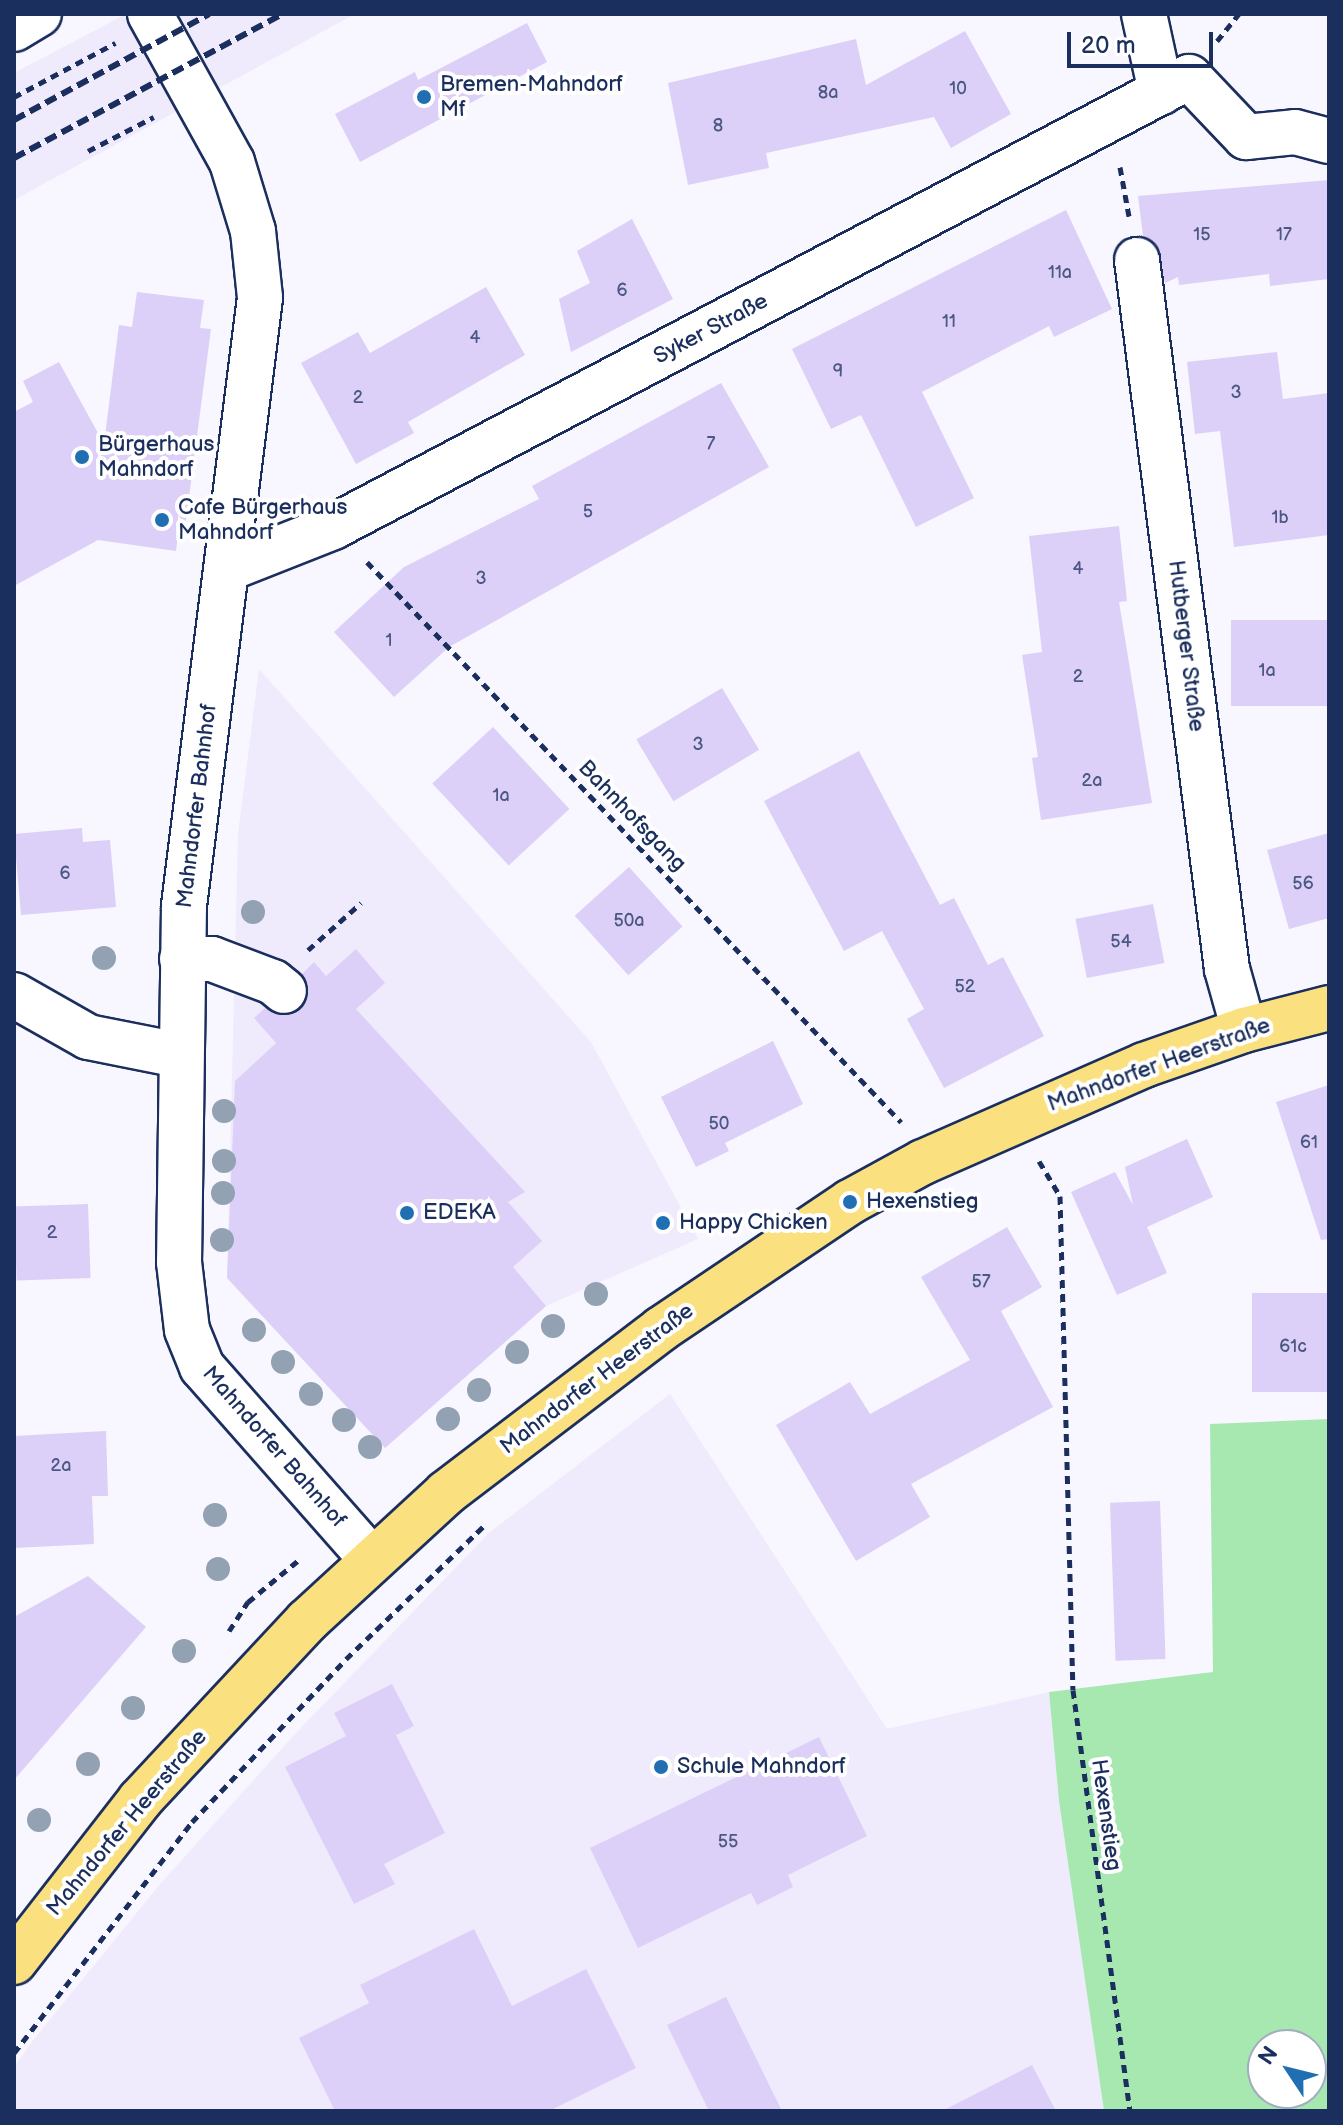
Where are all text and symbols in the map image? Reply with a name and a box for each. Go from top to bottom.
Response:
scale bar [1071,16,1217,66]
text: 20 m [1081,31,1136,60]
place label: Bremen-Mahndorf Mf [440,71,623,122]
house number: 10 [949,78,967,100]
house number: 8a [818,82,838,104]
marker: Bremen-Mahndorf Mf [415,88,433,106]
house number: 8 [713,115,723,137]
house number: 15 [1193,224,1211,246]
house number: 17 [1276,224,1292,246]
house number: 11a [1048,262,1072,284]
house number: 6 [617,280,627,302]
street label: Syker Straße [649,288,773,370]
house number: 11 [942,311,956,333]
house number: 4 [470,327,480,349]
house number: 9 [833,361,843,383]
house number: 3 [1230,382,1242,404]
house number: 2 [353,387,363,409]
place label: Bürgerhaus Mahndorf [98,431,214,482]
house number: 7 [707,433,715,455]
marker: Bürgerhaus Mahndorf [73,448,91,466]
place label: Cafe Bürgerhaus Mahndorf [178,494,347,546]
house number: 5 [583,501,593,523]
house number: 1b [1271,507,1289,529]
marker: Cafe Bürgerhaus Mahndorf [153,511,171,529]
house number: 4 [1073,558,1083,580]
street label: Hutberger Straße [1162,559,1210,733]
house number: 3 [475,568,487,590]
house number: 1 [386,630,392,652]
house number: 1a [1258,660,1276,682]
house number: 2 [1073,666,1083,688]
street label: Mahndorfer Bahnhof [171,702,223,910]
house number: 3 [692,734,704,756]
street label: Bahnhofsgang [572,755,692,877]
house number: 2a [1082,770,1102,792]
house number: 1a [492,785,510,807]
house number: 6 [60,863,70,885]
house number: 56 [1292,873,1314,895]
house number: 50a [613,910,645,932]
house number: 54 [1110,931,1132,953]
house number: 52 [955,976,975,998]
street label: Mahndorfer Heerstraße [1044,1012,1274,1118]
house number: 50 [709,1113,729,1135]
house number: 61 [1300,1132,1318,1154]
place label: Hexenstieg [866,1189,978,1215]
marker: Hexenstieg [841,1193,859,1211]
place label: EDEKA [423,1200,496,1226]
marker: EDEKA [398,1204,416,1222]
place label: Happy Chicken [679,1210,829,1236]
marker: Happy Chicken [654,1214,672,1232]
house number: 2 [47,1222,57,1244]
house number: 57 [971,1271,991,1293]
street label: Mahndorfer Heerstraße [495,1298,699,1460]
house number: 61c [1279,1336,1307,1358]
street label: Mahndorfer Bahnhof [197,1361,351,1533]
house number: 2a [51,1455,71,1477]
street label: Mahndorfer Heerstraße [41,1725,213,1921]
place label: Schule Mahndorf [677,1754,846,1780]
street label: Hexenstieg [1085,1757,1127,1873]
marker: Schule Mahndorf [652,1758,670,1776]
house number: 55 [718,1831,738,1853]
north arrow [1247,2029,1327,2109]
text: N [1253,2042,1284,2071]

